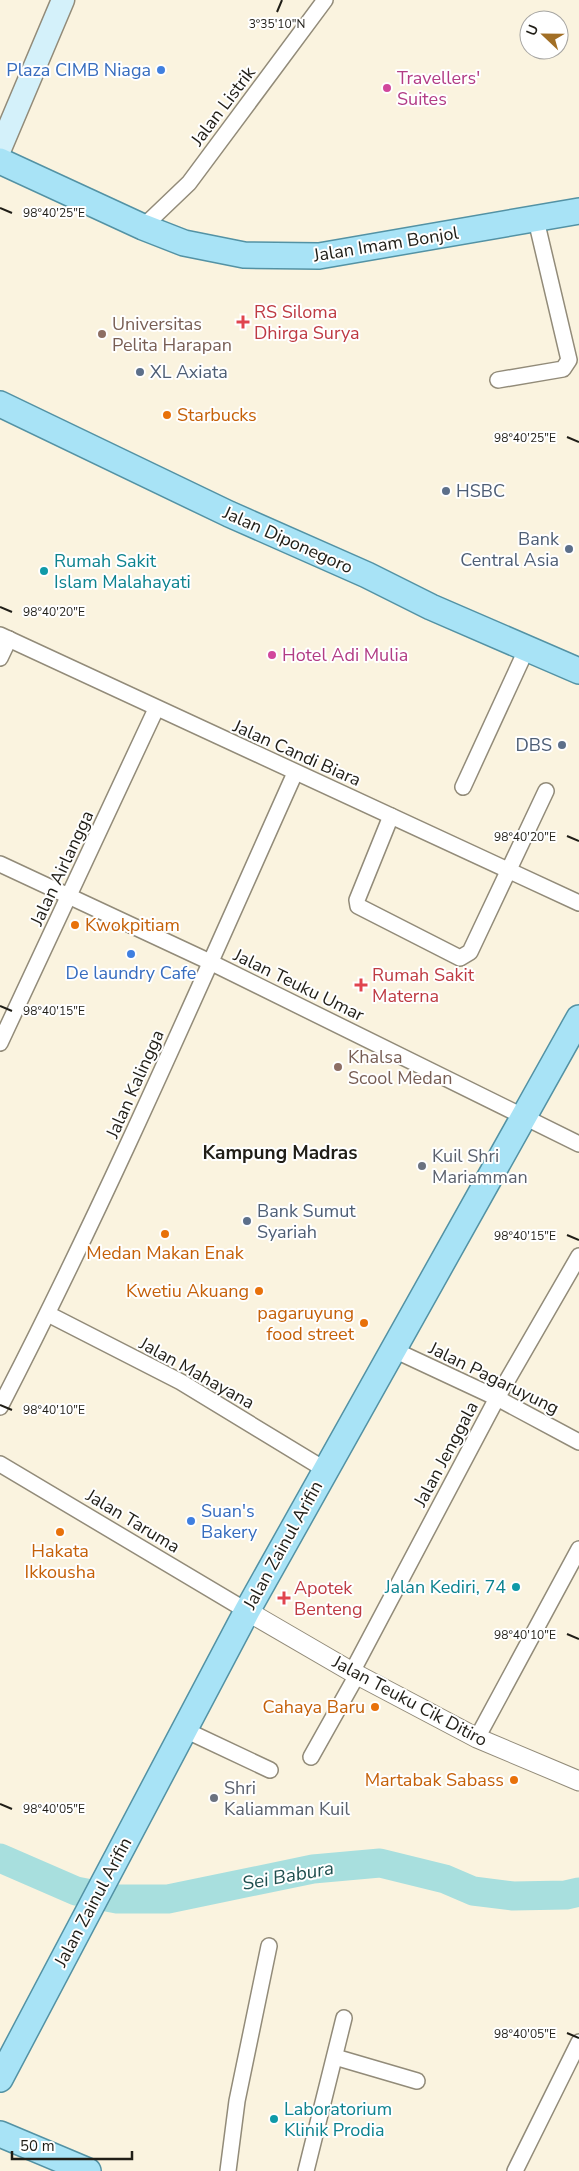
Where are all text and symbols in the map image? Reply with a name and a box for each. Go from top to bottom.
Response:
north arrow [519,10,569,60]
text: 3°35'10"N [249,16,305,32]
text: U [522,22,543,39]
place label: Plaza CIMB Niaga [6,58,151,82]
street label: Jalan Listrik [185,61,261,151]
marker: Plaza CIMB Niaga [155,64,167,76]
place label: Travellers' Suites [397,66,480,111]
marker: Travellers' Suites [381,82,393,94]
text: 98°40'25"E [23,205,85,221]
street label: Jalan Imam Bonjol [311,221,461,267]
place label: RS Siloma Dhirga Surya [254,300,360,345]
place label: Universitas Pelita Harapan [112,312,232,357]
marker: RS Siloma Dhirga Surya [236,315,250,329]
marker: Universitas Pelita Harapan [96,328,108,340]
place label: XL Axiata [150,360,228,384]
marker: XL Axiata [134,366,146,378]
place label: Starbucks [177,403,257,427]
marker: Starbucks [161,409,173,421]
text: 98°40'25"E [494,430,556,446]
place label: HSBC [456,479,505,503]
marker: HSBC [440,485,452,497]
street label: Jalan Diponegoro [218,500,357,579]
place label: Bank Central Asia [460,527,560,572]
marker: Bank Central Asia [563,543,575,555]
place label: Rumah Sakit Islam Malahayati [54,549,191,594]
marker: Rumah Sakit Islam Malahayati [38,565,50,577]
text: 98°40'20"E [23,604,85,620]
place label: Hotel Adi Mulia [282,643,408,667]
marker: Hotel Adi Mulia [266,649,278,661]
street label: Jalan Candi Biara [228,714,365,792]
place label: DBS [515,733,552,757]
marker: DBS [556,739,568,751]
street label: Jalan Airlangga [24,806,99,930]
text: 98°40'20"E [494,829,556,845]
place label: Kwokpitiam [85,913,180,937]
marker: Kwokpitiam [69,919,81,931]
street label: Jalan Teuku Umar [229,943,369,1027]
marker: De laundry Cafe [125,948,137,960]
place label: De laundry Cafe [66,961,196,985]
place label: Rumah Sakit Materna [372,963,475,1008]
marker: Rumah Sakit Materna [354,978,368,992]
text: 98°40'15"E [23,1003,85,1019]
street label: Jalan Kalingga [100,1026,170,1143]
place label: Khalsa Scool Medan [348,1045,452,1090]
marker: Khalsa Scool Medan [332,1061,344,1073]
district label: Kampung Madras [202,1140,358,1166]
place label: Kuil Shri Mariamman [432,1144,528,1189]
marker: Kuil Shri Mariamman [416,1160,428,1172]
place label: Bank Sumut Syariah [257,1199,356,1244]
marker: Bank Sumut Syariah [241,1215,253,1227]
marker: Medan Makan Enak [159,1228,171,1240]
text: 98°40'15"E [494,1228,556,1244]
place label: Medan Makan Enak [86,1241,245,1265]
place label: Kwetiu Akuang [126,1279,249,1303]
marker: Kwetiu Akuang [253,1285,265,1297]
place label: pagaruyung food street [257,1301,355,1346]
marker: pagaruyung food street [358,1317,370,1329]
street label: Jalan Mahayana [134,1331,259,1415]
street label: Jalan Pagaruyung [424,1336,563,1420]
street label: Jalan Jenggala [408,1397,484,1512]
text: 98°40'10"E [23,1402,85,1418]
street label: Jalan Zainul Arifin [237,1476,328,1614]
street label: Jalan Taruma [81,1483,184,1558]
place label: Suan's Bakery [201,1499,258,1544]
marker: Suan's Bakery [185,1515,197,1527]
marker: Hakata Ikkousha [54,1526,66,1538]
place label: Hakata Ikkousha [25,1539,95,1584]
place label: Jalan Kediri, 74 [384,1575,506,1599]
place label: Apotek Benteng [294,1576,363,1621]
marker: Jalan Kediri, 74 [510,1581,522,1593]
marker: Apotek Benteng [278,1592,290,1604]
text: 98°40'10"E [494,1627,556,1643]
street label: Jalan Teuku Cik Ditiro [327,1650,492,1752]
place label: Cahaya Baru [262,1695,365,1719]
marker: Cahaya Baru [369,1701,381,1713]
place label: Martabak Sabass [365,1768,504,1792]
marker: Martabak Sabass [508,1774,520,1786]
place label: Shri Kaliamman Kuil [224,1776,350,1821]
marker: Shri Kaliamman Kuil [208,1792,220,1804]
text: 98°40'05"E [23,1801,85,1817]
street label: Jalan Zainul Arifin [48,1833,137,1972]
water label: Sei Babura [240,1855,336,1897]
text: 98°40'05"E [494,2026,556,2042]
place label: Laboratorium Klinik Prodia [284,2097,392,2142]
marker: Laboratorium Klinik Prodia [268,2113,280,2125]
scale bar [12,2128,132,2160]
text: 50 m [20,2136,55,2156]

